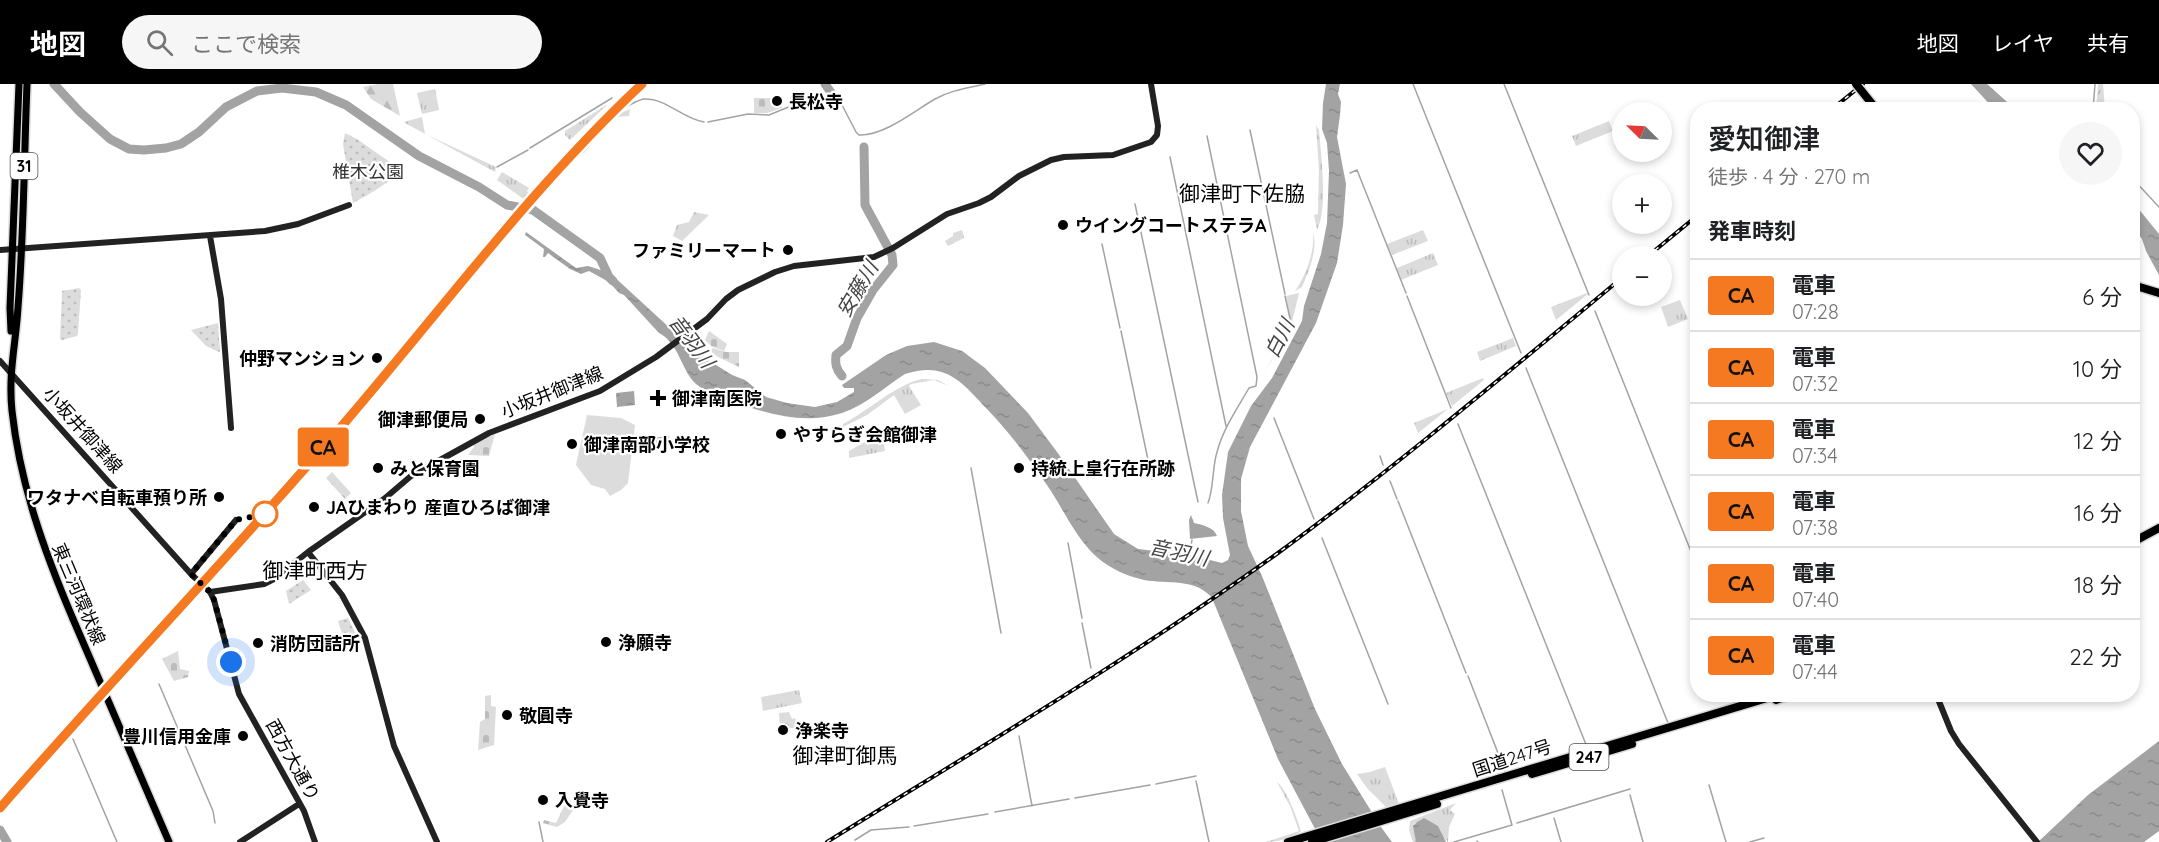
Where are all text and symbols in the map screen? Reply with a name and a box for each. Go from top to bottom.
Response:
search box [122,15,542,69]
text: 地図 [30,26,86,61]
icon: search [143,26,176,59]
text: ここで検索 [191,30,301,58]
text: 地図 [1917,30,1959,56]
text: レイヤ [1992,30,2054,56]
text: 共有 [2087,30,2129,56]
place label: 長松寺 [789,90,843,113]
marker: 長松寺 [770,94,784,108]
north arrow [1612,102,1672,162]
map controls [1612,102,1672,306]
text: 愛知御津 [1708,121,1820,156]
button: heart [2059,122,2122,185]
road number: 31 [10,153,38,179]
park label: 椎木公園 [332,160,404,183]
text: 徒歩 · 4 分 · 270 m [1708,164,1870,189]
button: + [1612,174,1672,234]
district label: 御津町下佐脇 [1179,180,1305,206]
place label: ウイングコートステラA [1075,214,1267,237]
text: 発車時刻 [1708,217,1796,245]
marker: ウイングコートステラA [1056,218,1070,232]
place label: ファミリーマート [632,239,776,262]
marker: ファミリーマート [781,243,795,257]
button: − [1612,246,1672,306]
water label: 安藤川 [831,255,884,321]
text: 電車 [1792,271,1836,299]
text: CA [1728,282,1754,308]
text: 6 分 [2082,283,2122,311]
text: 07:28 [1792,299,1839,324]
water label: 音羽川 [664,310,721,374]
water label: 白川 [1259,313,1300,361]
text: 電車 [1792,343,1836,371]
place label: 仲野マンション [239,347,365,370]
marker: 仲野マンション [370,351,384,365]
text: CA [1728,354,1754,380]
text: 10 分 [2073,355,2122,383]
street label: 小坂井御津線 [498,361,606,423]
text: 07:32 [1792,371,1838,396]
street label: 小坂井御津線 [38,382,128,478]
place label: 御津南医院 [671,387,762,410]
marker: 御津南医院 [649,389,667,407]
place label: 御津郵便局 [377,408,468,431]
marker: 御津郵便局 [473,412,487,426]
text: 電車 [1792,415,1836,443]
place label: やすらぎ会館御津 [793,423,937,446]
text: CA [1728,426,1754,452]
marker: やすらぎ会館御津 [774,427,788,441]
text: 12 分 [2074,427,2122,455]
line badge: CA [296,428,350,466]
place label: 御津南部小学校 [583,433,710,456]
text: CA [310,434,336,460]
marker: 御津南部小学校 [565,437,579,451]
text: 07:34 [1792,443,1838,468]
place label: みと保育園 [390,457,480,480]
place label: 持統上皇行在所跡 [1031,457,1175,480]
marker: みと保育園 [371,461,385,475]
marker: 持統上皇行在所跡 [1012,461,1026,475]
place label: ワタナベ自転車預り所 [27,486,207,509]
text: 電車 [1792,487,1836,515]
marker: ワタナベ自転車預り所 [212,490,226,504]
place label: JAひまわり 産直ひろば御津 [326,496,550,519]
text: CA [1728,498,1754,524]
text: 16 分 [2074,499,2122,527]
marker: JAひまわり 産直ひろば御津 [307,500,321,514]
unlabelled marker [252,501,278,527]
text: 07:38 [1792,515,1838,540]
water label: 音羽川 [1147,534,1213,571]
street label: 東三河環状線 [47,540,111,648]
district label: 御津町西方 [263,557,368,583]
text: 電車 [1792,559,1836,587]
text: CA [1728,570,1754,596]
text: 18 分 [2074,571,2122,599]
text: 07:40 [1792,587,1839,612]
place label: 浄願寺 [618,631,672,654]
text: 電車 [1792,631,1836,659]
place label: 消防団詰所 [270,632,360,655]
marker: 浄願寺 [599,635,613,649]
marker: 消防団詰所 [251,636,265,650]
text: CA [1728,642,1754,668]
text: 22 分 [2070,643,2122,671]
your location [216,647,246,677]
text: 07:44 [1792,659,1838,684]
place label: 敬圓寺 [519,704,573,727]
marker: 敬圓寺 [500,708,514,722]
street label: 西方大通り [261,715,325,805]
place label: 浄楽寺 [795,719,849,742]
marker: 浄楽寺 [776,723,790,737]
place label: 豊川信用金庫 [123,725,231,748]
marker: 豊川信用金庫 [236,729,250,743]
street label: 国道247号 [1470,734,1554,782]
district label: 御津町御馬 [793,742,898,768]
road number: 247 [1570,744,1608,770]
place label: 入覺寺 [555,789,609,812]
marker: 入覺寺 [536,793,550,807]

